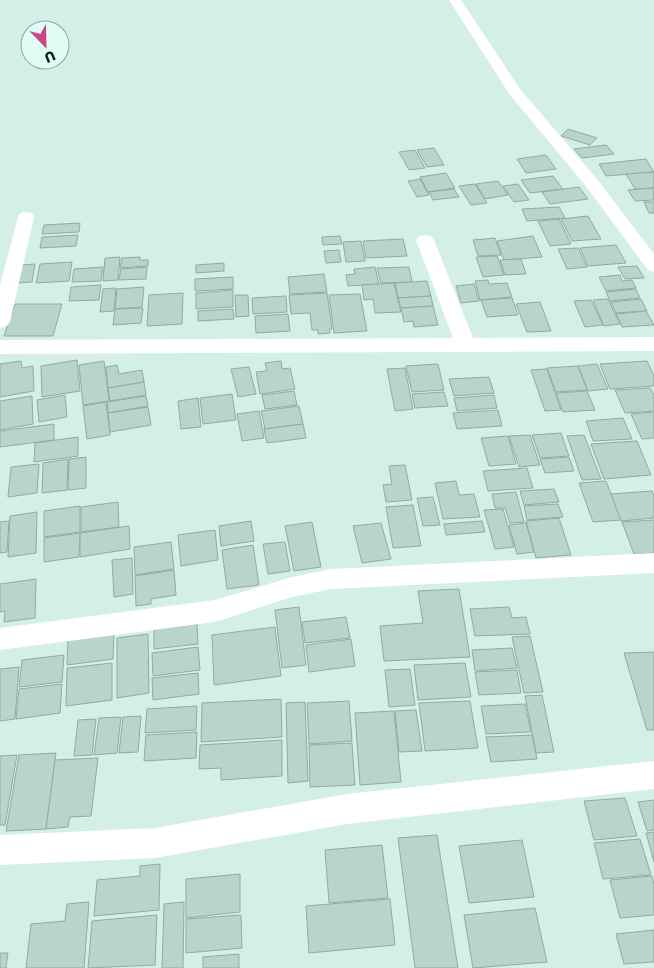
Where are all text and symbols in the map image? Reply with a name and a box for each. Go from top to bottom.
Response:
north arrow [20,20,70,70]
text: U [42,48,58,67]

